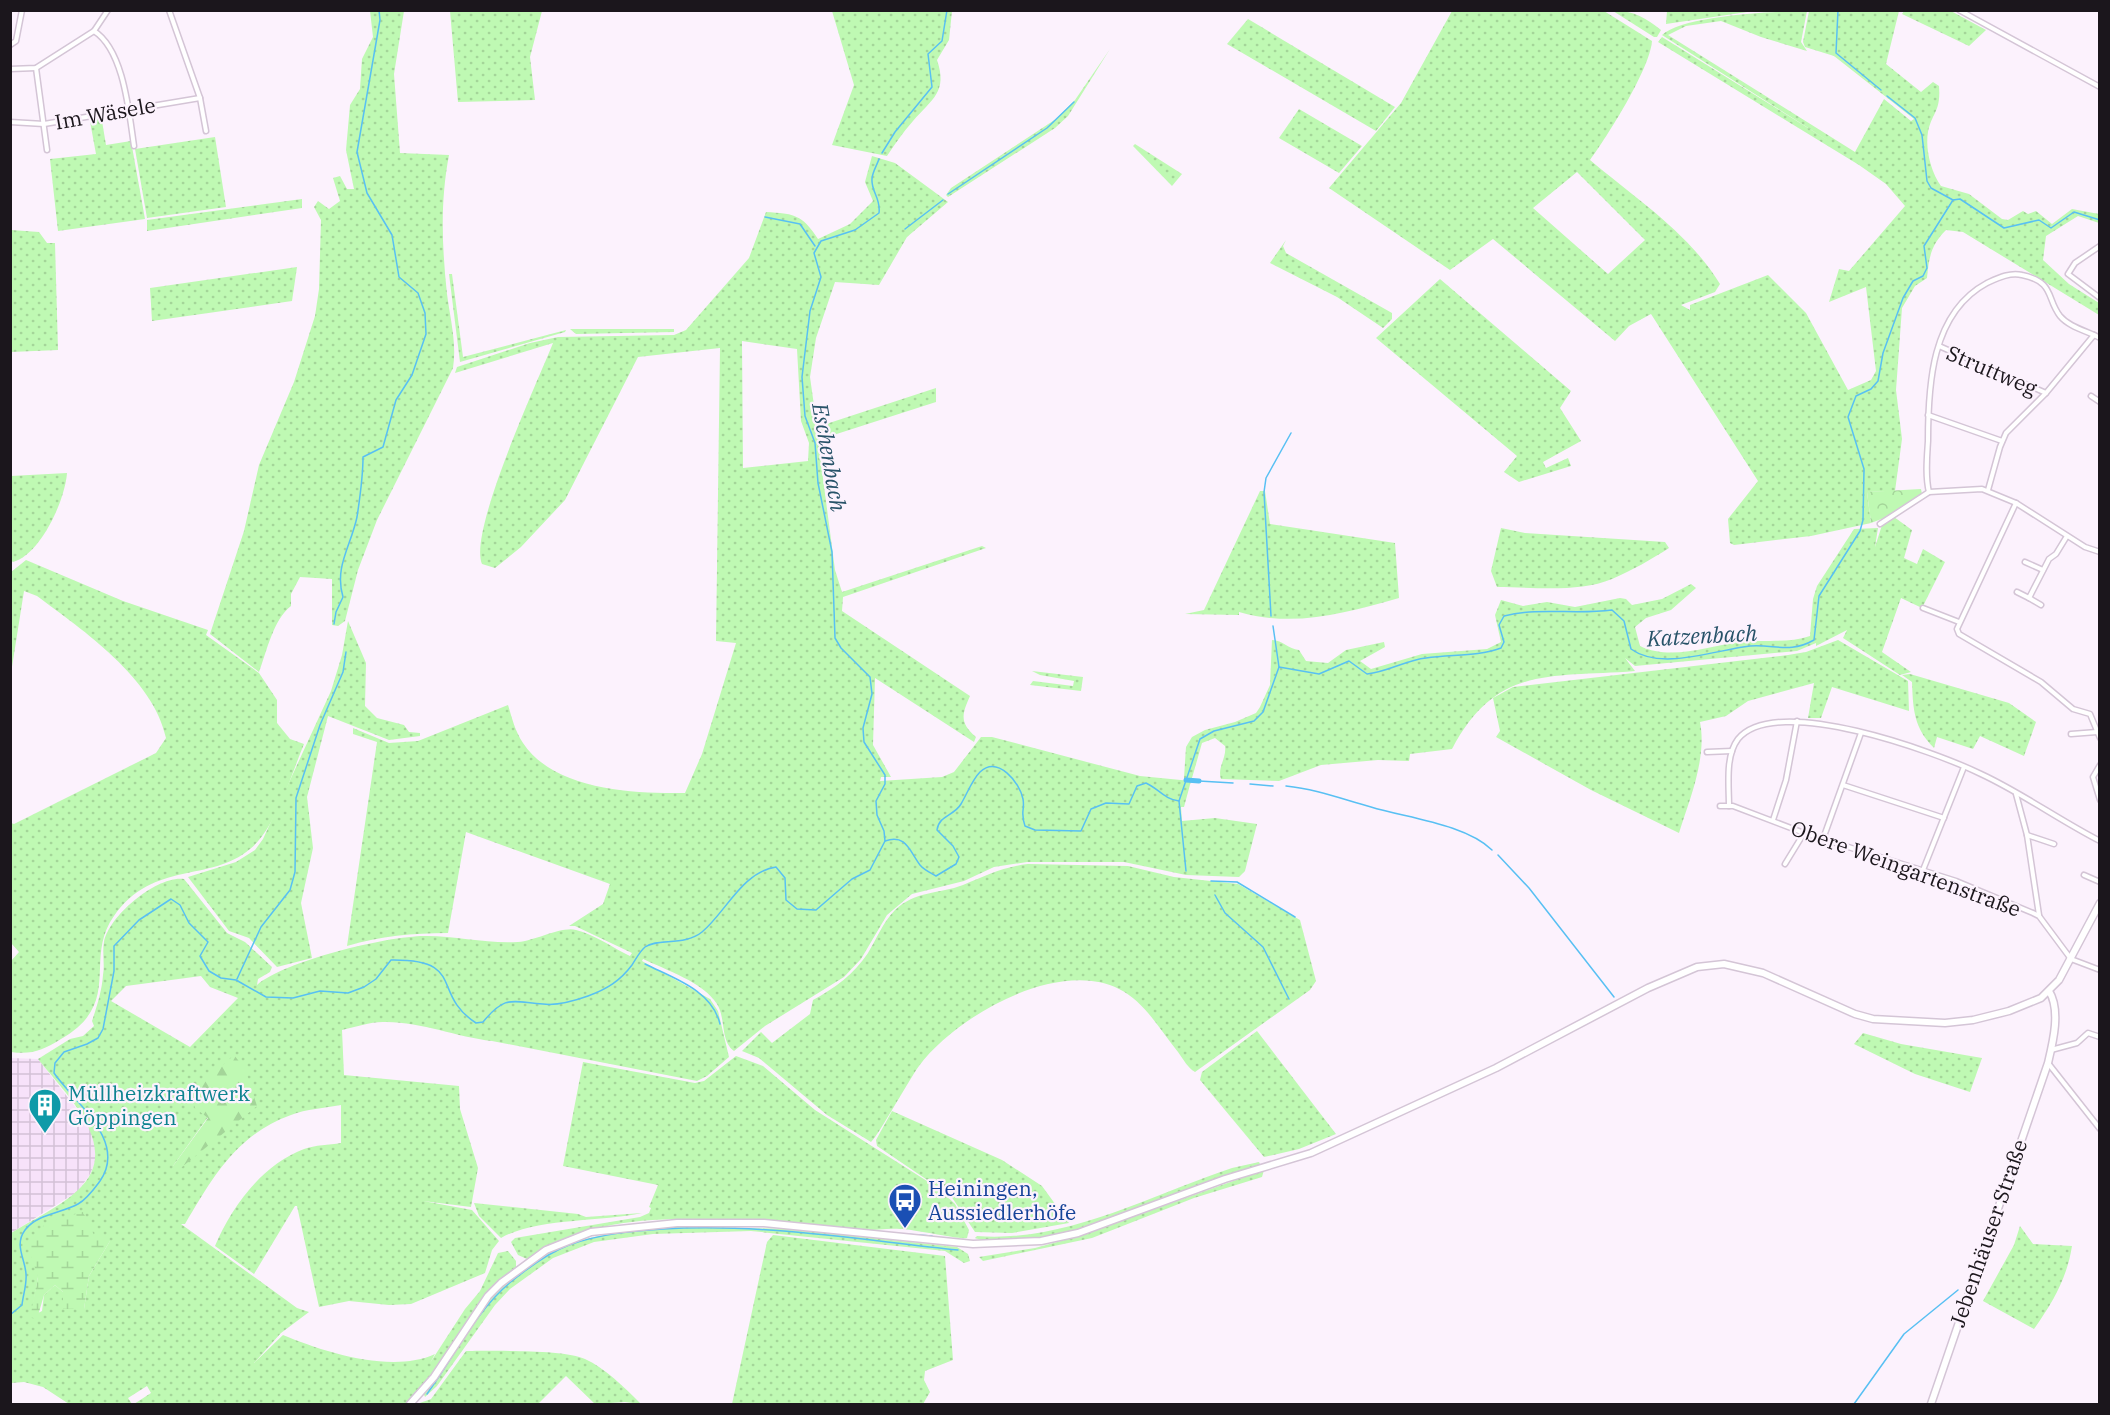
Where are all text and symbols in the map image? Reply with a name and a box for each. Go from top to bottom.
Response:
street label: Im Wäsele [52,90,158,136]
street label: Struttweg [1942,338,2042,402]
water label: Eschenbach [806,399,854,514]
water label: Katzenbach [1645,618,1758,652]
street label: Obere Weingartenstraße [1787,813,2025,923]
place label: Müllheizkraftwerk Göppingen [68,1079,251,1131]
building icon: Müllheizkraftwerk Göppingen [27,1087,63,1134]
street label: Jebenhäuser Straße [1943,1136,2033,1330]
place label: Heiningen, Aussiedlerhöfe [928,1174,1076,1226]
bus stop icon: Heiningen, Aussiedlerhöfe [887,1182,923,1229]

